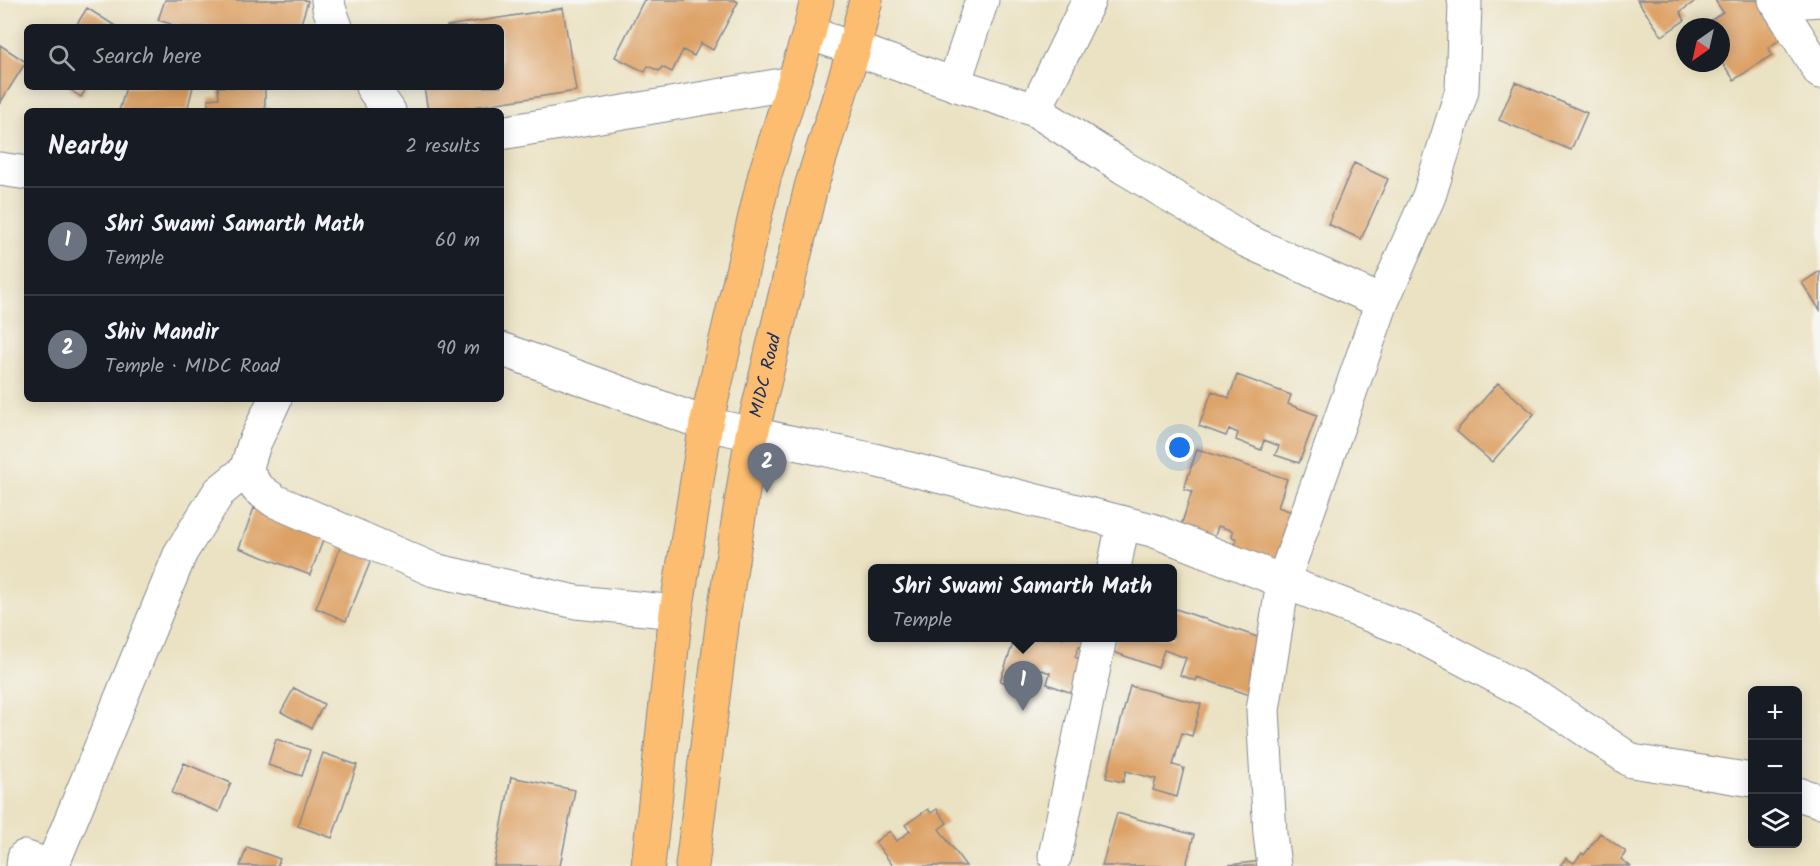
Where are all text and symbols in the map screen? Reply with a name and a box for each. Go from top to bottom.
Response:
north arrow [1676,18,1730,72]
search box [24,24,504,90]
text: Search here [93,40,201,75]
icon: search [45,41,78,74]
text: Nearby [48,126,128,168]
text: 2 results [405,131,480,163]
text: Shri Swami Samarth Math [105,208,364,243]
text: 1 [64,225,71,257]
text: 60 m [435,225,480,257]
text: Temple [105,243,164,275]
text: Shiv Mandir [105,316,219,351]
street label: MIDC Road [742,330,790,421]
text: 2 [62,333,73,365]
text: 90 m [436,333,480,365]
text: Temple · MIDC Road [105,351,280,383]
your location [1165,433,1194,462]
pin: 2 [748,444,786,493]
popup [868,564,1177,642]
text: Shri Swami Samarth Math [893,570,1152,605]
text: Temple [893,605,952,637]
pin: 1 [1004,662,1042,711]
map controls [1748,686,1802,848]
button: + [1748,686,1802,740]
button: − [1748,740,1802,794]
button: layers [1748,794,1802,848]

